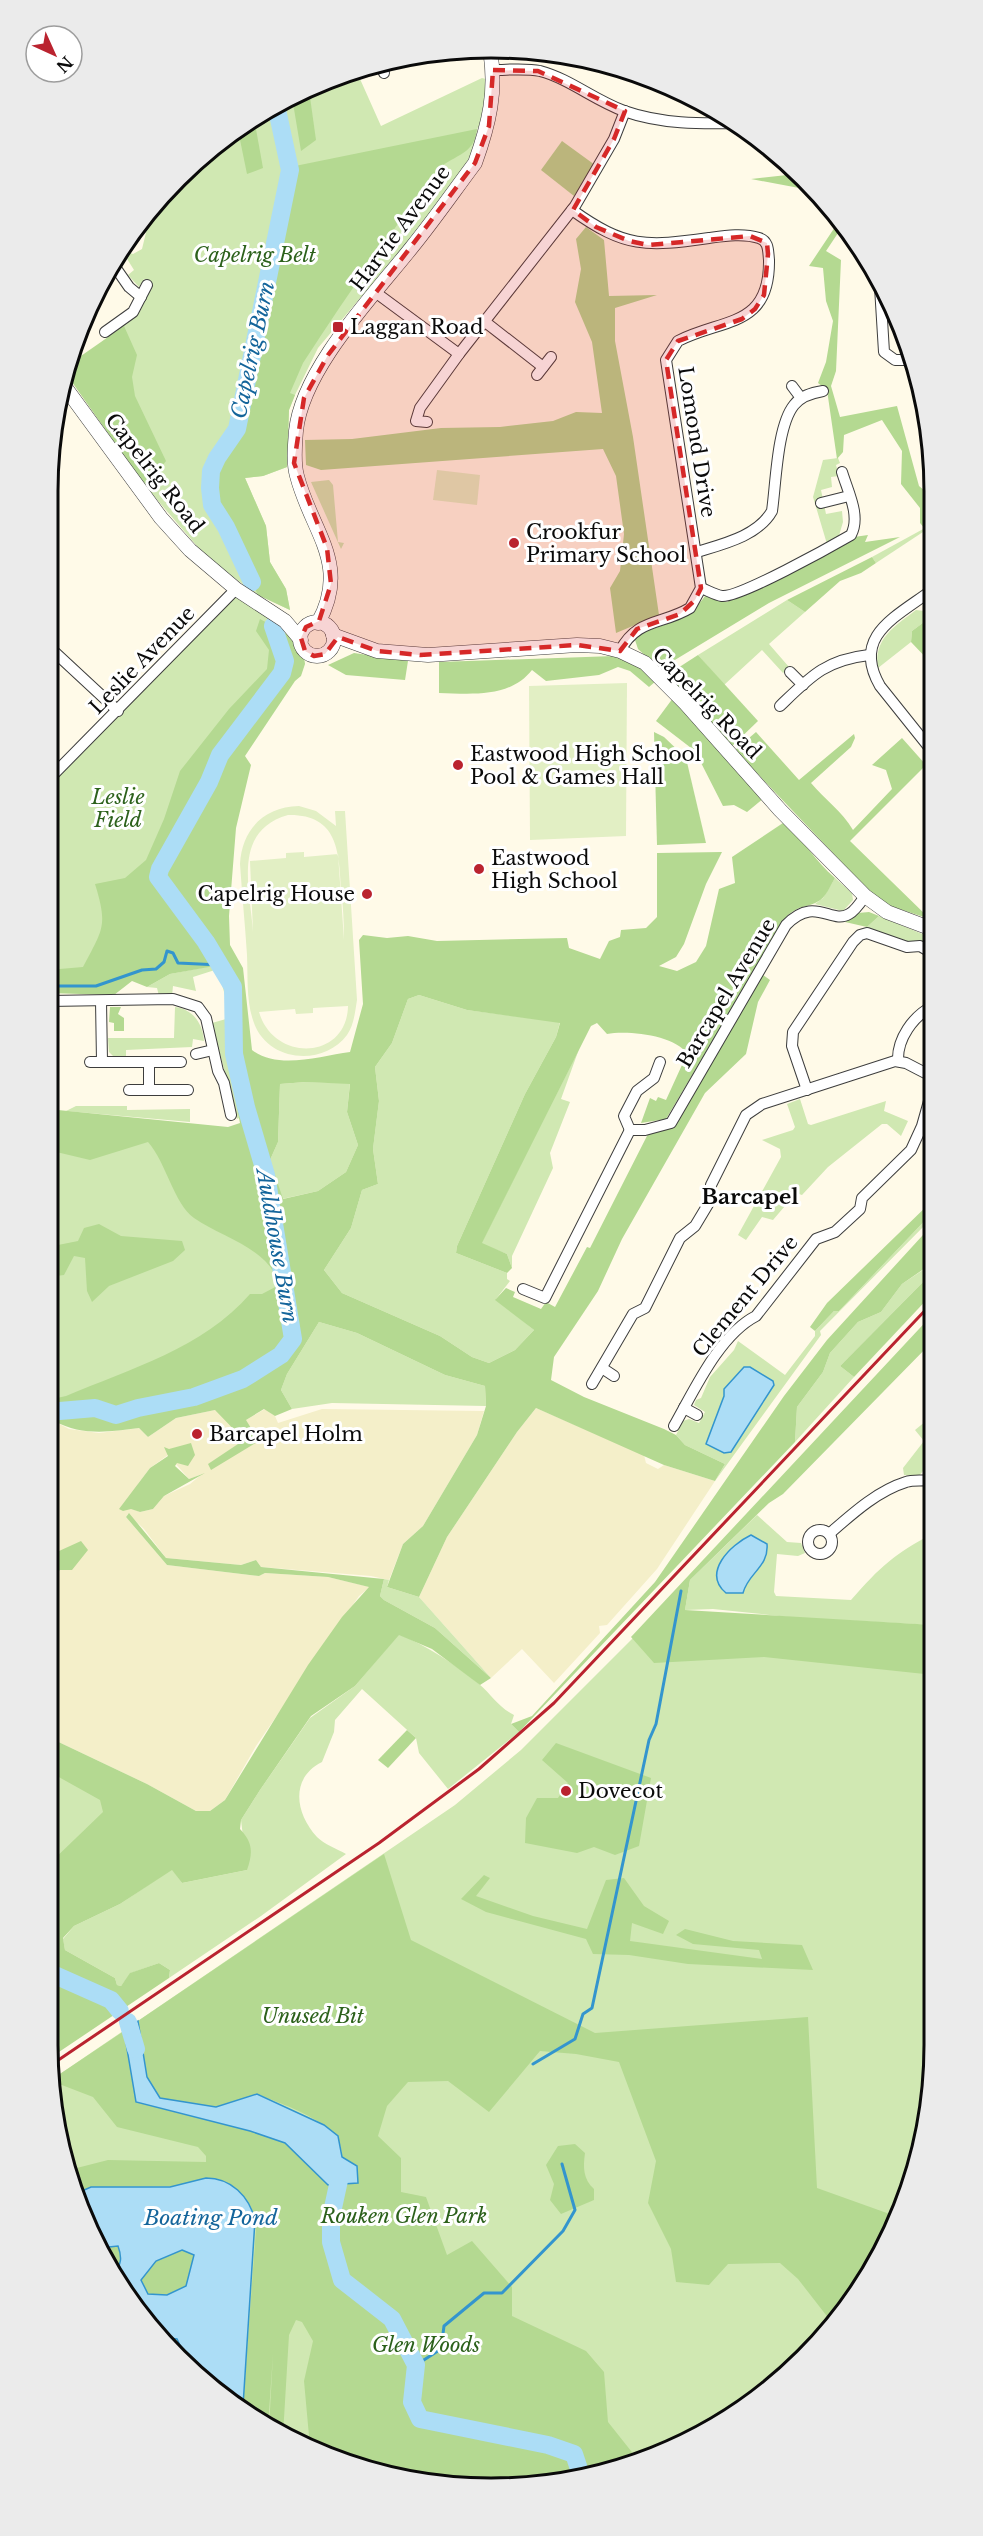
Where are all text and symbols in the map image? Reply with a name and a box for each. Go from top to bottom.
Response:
north arrow [24,24,84,84]
text: N [52,52,77,77]
street label: Harvie Avenue [345,161,455,295]
park label: Capelrig Belt [194,243,317,267]
water label: Capelrig Burn [226,279,280,421]
place label: Laggan Road [350,315,483,339]
marker: Laggan Road [331,320,345,334]
street label: Lomond Drive [673,365,721,519]
street label: Capelrig Road [101,408,209,538]
place label: Crookfur Primary School [526,520,686,567]
marker: Crookfur Primary School [507,536,521,550]
street label: Leslie Avenue [84,601,200,719]
street label: Capelrig Road [648,642,766,764]
place label: Eastwood High School Pool & Games Hall [470,742,701,789]
marker: Eastwood High School Pool & Games Hall [451,758,465,772]
park label: Leslie Field [90,785,145,832]
place label: Eastwood High School [491,846,618,893]
marker: Eastwood High School [472,862,486,876]
place label: Capelrig House [198,882,355,906]
marker: Capelrig House [360,887,374,901]
street label: Barcapel Avenue [672,914,780,1072]
water label: Auldhouse Burn [250,1164,303,1325]
district label: Barcapel [701,1184,799,1210]
street label: Clement Drive [687,1230,803,1362]
place label: Barcapel Holm [209,1422,363,1446]
marker: Barcapel Holm [190,1427,204,1441]
place label: Dovecot [578,1779,663,1803]
marker: Dovecot [559,1784,573,1798]
park label: Unused Bit [262,2004,365,2028]
park label: Rouken Glen Park [320,2204,487,2228]
water label: Boating Pond [143,2205,278,2231]
park label: Glen Woods [372,2333,480,2357]

